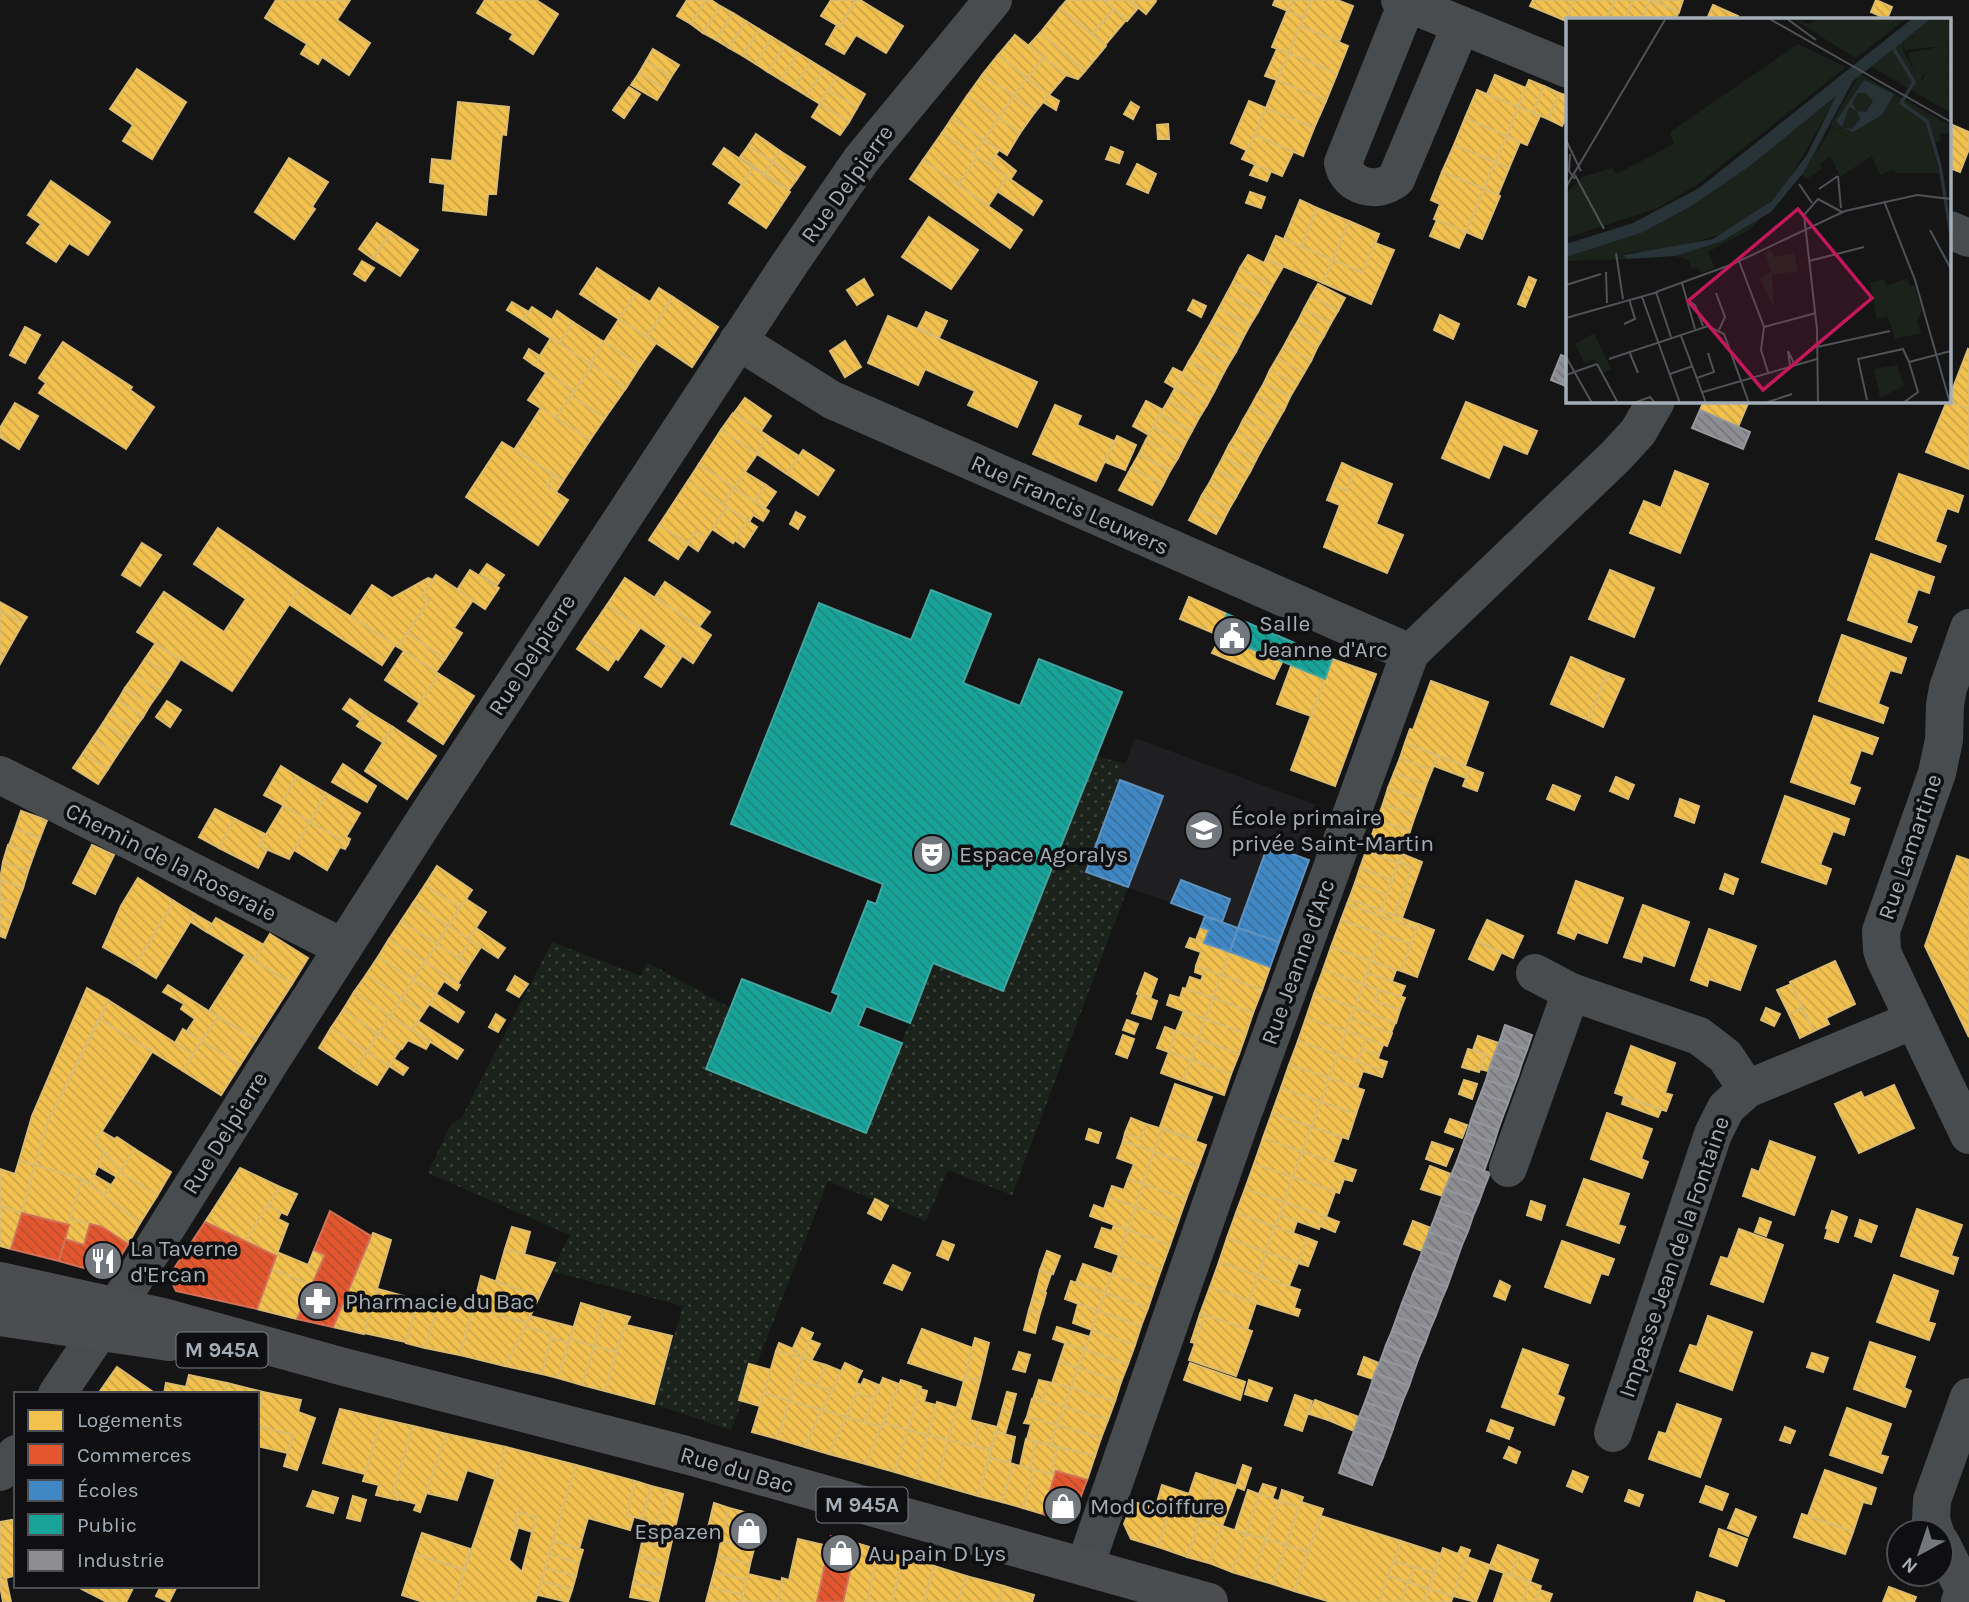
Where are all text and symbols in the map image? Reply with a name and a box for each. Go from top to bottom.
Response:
inset map [1566,18,1952,402]
street label: Rue Delpierre [795,120,899,248]
street label: Rue Francis Leuwers [967,449,1173,561]
street label: Rue Delpierre [483,589,581,721]
place label: Salle Jeanne d'Arc [1259,610,1388,663]
public building icon: Salle Jeanne d'Arc [1211,615,1253,657]
street label: Rue Lamartine [1872,771,1948,923]
street label: Chemin de la Roseraie [61,797,281,927]
place label: École primaire privée Saint-Martin [1231,804,1434,857]
school or university icon: École primaire privée Saint-Martin [1183,809,1225,851]
theatre icon: Espace Agoralys [911,833,953,875]
place label: Espace Agoralys [959,841,1128,868]
street label: Rue Jeanne d'Arc [1256,876,1340,1048]
street label: Rue Delpierre [177,1067,273,1199]
street label: Impasse Jean de la Fontaine [1613,1113,1735,1401]
place label: La Taverne d'Ercan [130,1235,238,1288]
restaurant icon: La Taverne d'Ercan [82,1240,124,1282]
pharmacy icon: Pharmacie du Bac [297,1280,339,1322]
place label: Pharmacie du Bac [345,1288,535,1315]
road number: M 945A [176,1332,268,1368]
legend [14,1392,259,1588]
text: Logements [77,1408,183,1432]
street label: Rue du Bac [677,1441,797,1499]
text: Commerces [77,1443,192,1467]
text: Écoles [77,1478,139,1502]
shop icon: Mod Coiffure [1042,1485,1084,1527]
road number: M 945A [816,1488,908,1522]
place label: Mod Coiffure [1090,1493,1224,1520]
shop icon: Espazen [728,1510,770,1552]
text: Public [77,1513,137,1537]
place label: Espazen [634,1518,722,1545]
north arrow [1885,1518,1955,1588]
shop icon: Au pain D Lys [820,1532,862,1574]
place label: Au pain D Lys [868,1540,1006,1567]
text: Industrie [77,1548,164,1572]
text: N [1897,1552,1922,1578]

